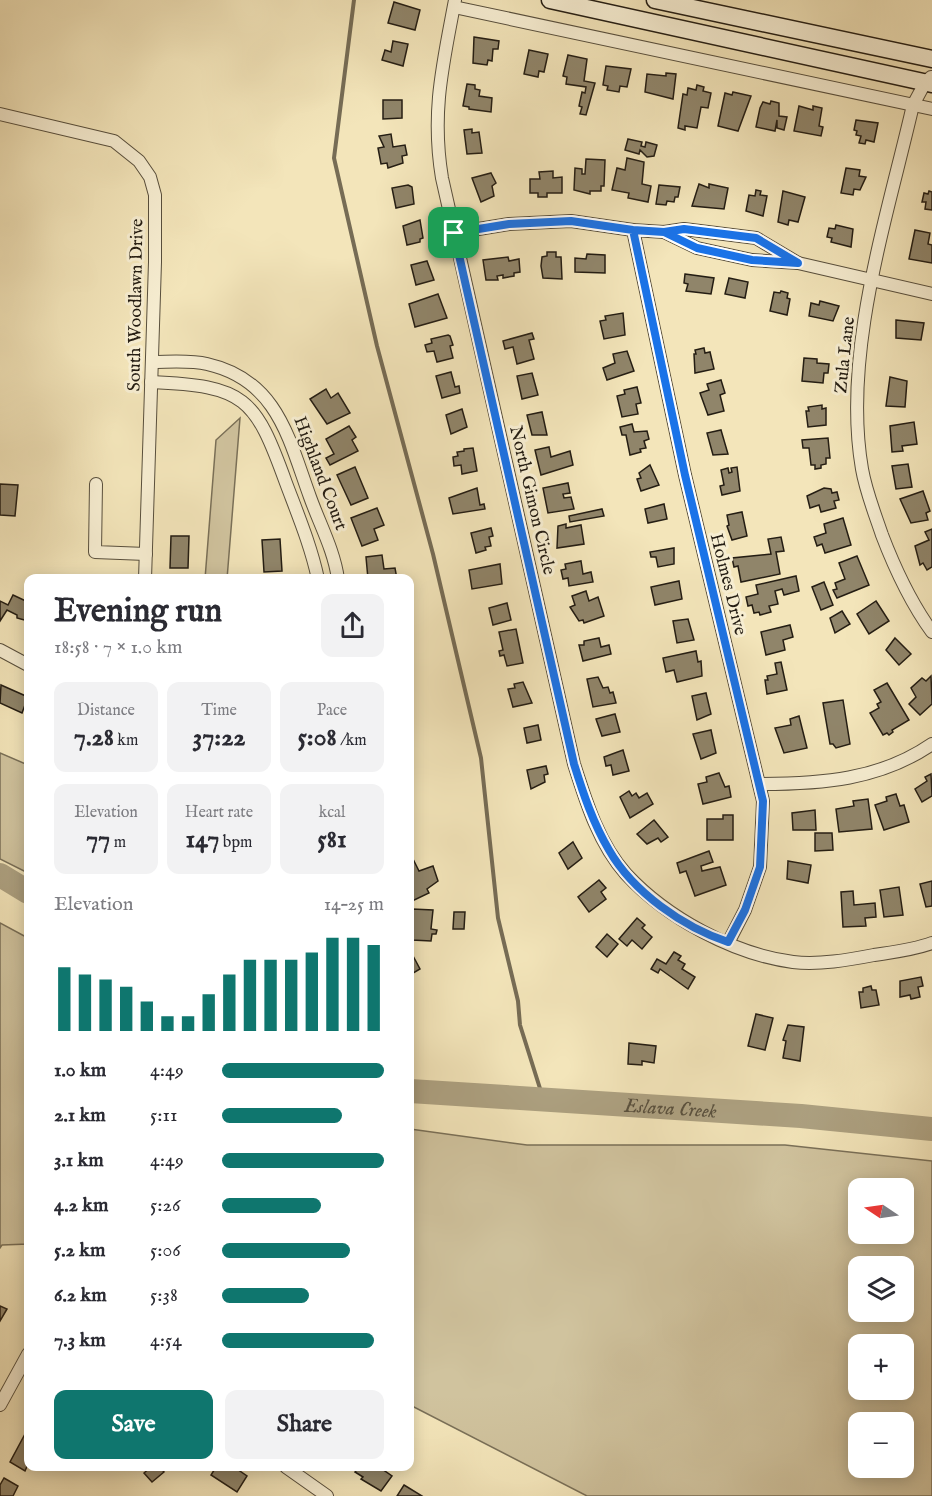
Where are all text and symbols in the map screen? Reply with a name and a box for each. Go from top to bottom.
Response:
pin [428,207,479,258]
icon: arrive [437,216,470,249]
street label: South Woodlawn Drive [123,218,150,392]
street label: Zula Lane [830,316,861,395]
street label: Highland Court [287,413,352,534]
street label: North Gimon Circle [503,424,560,577]
street label: Holmes Drive [704,531,751,638]
text: Evening run [54,591,222,633]
button: share [321,594,384,657]
text: 18:58 · 7 × 1.0 km [54,635,183,660]
text: Distance [77,701,135,721]
text: Time [201,701,237,721]
text: Pace [317,701,347,721]
text: 7.28 [74,721,114,754]
text: 37:22 [192,721,246,754]
text: 5:08 [297,721,337,754]
text: km [114,731,138,751]
text: /km [337,731,367,751]
text: Elevation [74,803,138,823]
text: Heart rate [185,803,253,823]
text: kcal [319,803,345,823]
text: 77 [86,823,110,856]
text: 147 [186,823,219,856]
text: 581 [317,823,347,856]
text: m [110,833,126,853]
text: bpm [219,833,252,853]
text: Elevation [54,892,133,917]
text: 14–25 m [324,892,384,917]
text: 1.0 km [54,1058,106,1083]
text: 4:49 [150,1058,184,1083]
water label: Eslava Creek [622,1094,717,1125]
text: 2.1 km [54,1103,106,1128]
text: 5:11 [150,1103,177,1128]
text: 3.1 km [54,1148,104,1173]
text: 4:49 [150,1148,184,1173]
north arrow [848,1178,914,1244]
map controls [848,1178,914,1478]
text: 4.2 km [54,1193,108,1218]
text: 5:26 [150,1193,180,1218]
text: 5.2 km [54,1238,105,1263]
text: 5:06 [150,1238,181,1263]
button: layers [848,1256,914,1322]
text: 6.2 km [54,1283,107,1308]
text: 5:38 [150,1283,178,1308]
text: 7.3 km [54,1328,106,1353]
text: 4:54 [150,1328,182,1353]
button: + [848,1334,914,1400]
button: Save [54,1390,213,1459]
button: Share [225,1390,384,1459]
button: − [848,1412,914,1478]

